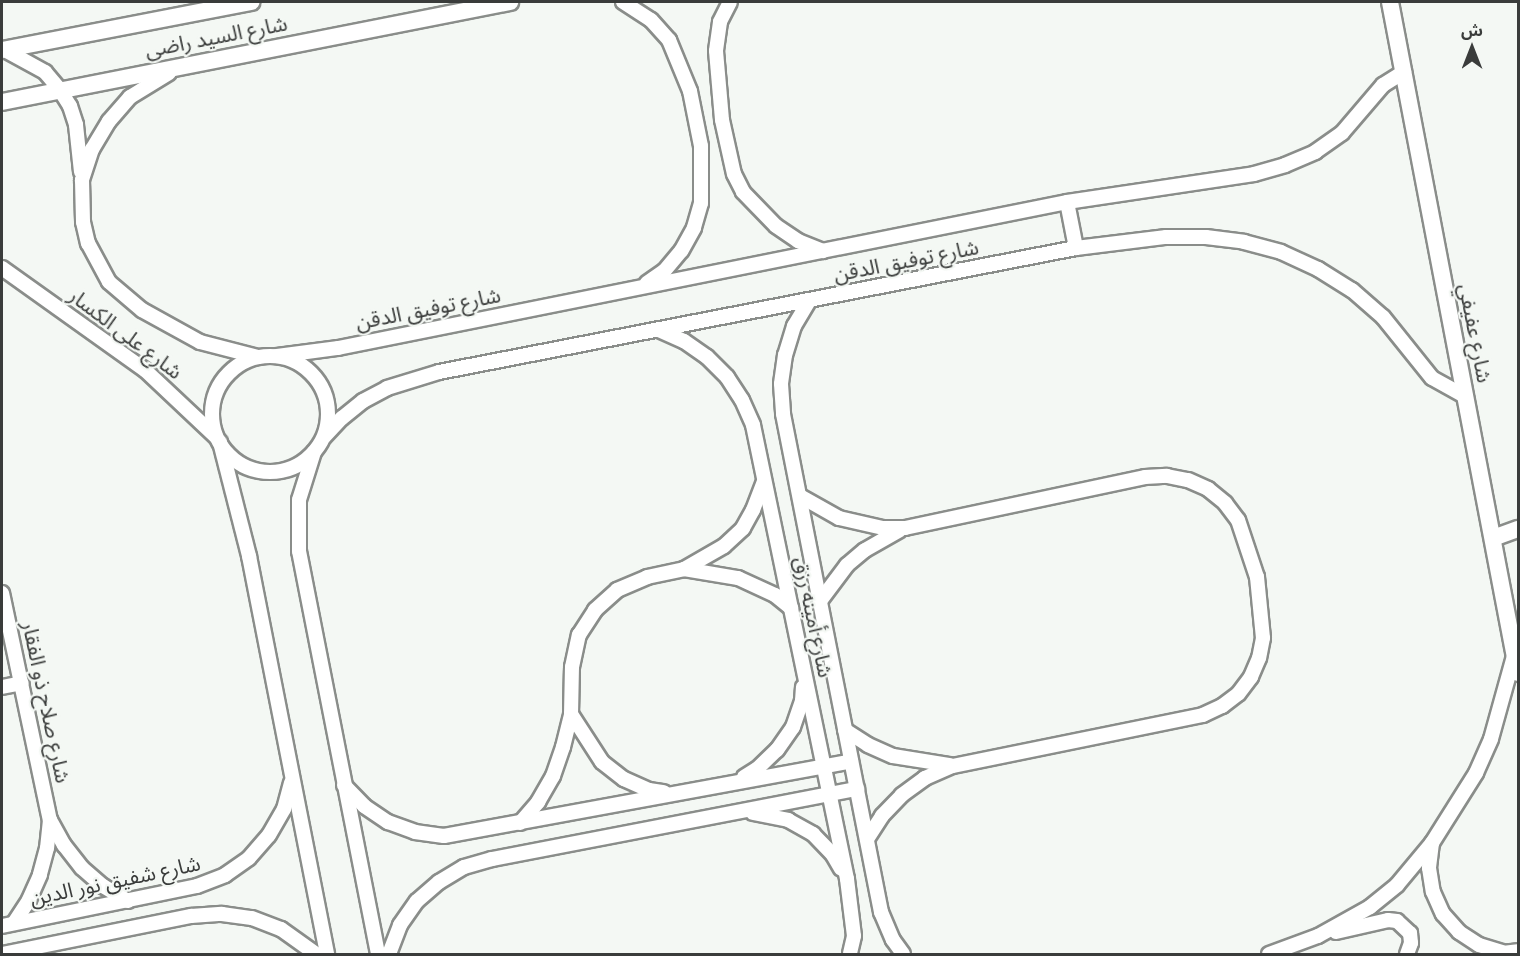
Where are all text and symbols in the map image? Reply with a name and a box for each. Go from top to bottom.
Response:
street label: شارع السيد راضى [143,10,289,62]
north arrow [1442,18,1502,78]
text: ش [1461,21,1483,39]
street label: شارع توفيق الدقن [831,234,981,286]
street label: شارع عفيفي [1454,281,1498,385]
street label: شارع على الكسار [64,282,188,384]
street label: شارع توفيق الدقن [353,282,503,334]
street label: شارع أمينه رزق [789,554,839,680]
street label: شارع صلاح ذو الفقار [18,619,76,785]
street label: شارع شفيق نور الدين [28,850,202,910]

